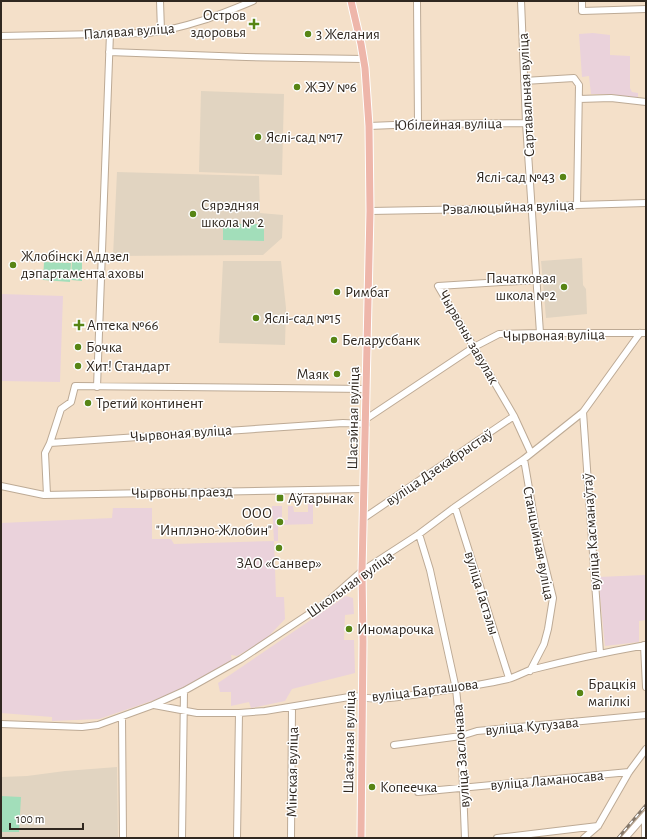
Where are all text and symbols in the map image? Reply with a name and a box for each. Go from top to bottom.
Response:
place label: Остров здоровья [190,8,246,40]
marker: Остров здоровья [249,19,259,29]
street label: Палявая вуліца [83,21,175,42]
place label: 3 Желания [316,27,380,42]
marker: 3 Желания [303,29,313,39]
street label: Сартавальная вуліца [516,32,537,157]
place label: ЖЭУ №6 [305,80,357,95]
marker: ЖЭУ №6 [292,82,302,92]
street label: Юбілейная вуліца [394,116,502,133]
place label: Яслі-сад №17 [266,130,343,145]
marker: Яслі-сад №17 [253,132,263,142]
place label: Яслі-сад №43 [476,170,555,185]
marker: Яслі-сад №43 [558,172,568,182]
place label: Сярэдняя школа № 2 [201,198,264,230]
street label: Рэвалюцыйная вуліца [442,198,575,217]
marker: Сярэдняя школа № 2 [188,209,198,219]
place label: Жлобінскі Аддзел дэпартамента аховы [21,249,144,281]
marker: Жлобінскі Аддзел дэпартамента аховы [8,260,18,270]
place label: Пачатковая школа №2 [486,271,556,303]
marker: Пачатковая школа №2 [559,282,569,292]
place label: Римбат [345,285,390,300]
marker: Римбат [332,287,342,297]
street label: Чырвоны завулак [436,288,501,387]
place label: Яслі-сад №15 [264,311,341,326]
marker: Яслі-сад №15 [251,313,261,323]
place label: Аптека №66 [87,318,159,333]
marker: Аптека №66 [74,320,84,330]
street label: Чырвоная вуліца [503,327,605,344]
place label: Беларусбанк [342,333,420,348]
marker: Беларусбанк [329,335,339,345]
place label: Бочка [86,340,122,355]
marker: Бочка [73,342,83,352]
place label: Хит! Стандарт [86,359,170,374]
marker: Хит! Стандарт [73,361,83,371]
street label: Шасэйная вуліца [345,366,362,470]
place label: Маяк [296,367,329,382]
marker: Маяк [332,369,342,379]
place label: Третий континент [96,396,204,411]
marker: Третий континент [83,398,93,408]
street label: Чырвоная вуліца [130,422,233,445]
street label: вуліца Дзекабрыстаў [383,426,496,509]
street label: вуліца Касманаўтаў [580,472,603,591]
street label: Чырвоны праезд [131,484,233,501]
street label: Станцыйная вуліца [520,485,557,601]
place label: Аўтарынак [288,491,354,506]
marker: Аўтарынак [275,493,285,503]
place label: ООО "Инплэно-Жлобин" [156,506,272,538]
marker: ООО "Инплэно-Жлобин" [275,517,285,527]
marker: ЗАО «Санвер» [274,543,284,553]
street label: Школьная вуліца [304,548,397,621]
street label: вуліца Гастэлы [462,549,501,637]
place label: ЗАО «Санвер» [236,556,322,571]
place label: Иномарочка [357,622,434,637]
marker: Иномарочка [344,624,354,634]
street label: вуліца Барташова [371,676,479,704]
place label: Брацкія магілкі [588,677,636,709]
marker: Брацкія магілкі [575,688,585,698]
street label: Шасэйная вуліца [341,690,358,794]
street label: вуліца Заслонава [450,703,473,808]
street label: вуліца Кутузава [485,715,580,738]
street label: Мінская вуліца [284,726,301,817]
street label: вуліца Ламаносава [490,768,605,793]
place label: Копеечка [380,780,437,795]
marker: Копеечка [367,782,377,792]
scale bar [10,805,83,831]
text: 100 m [16,813,44,825]

